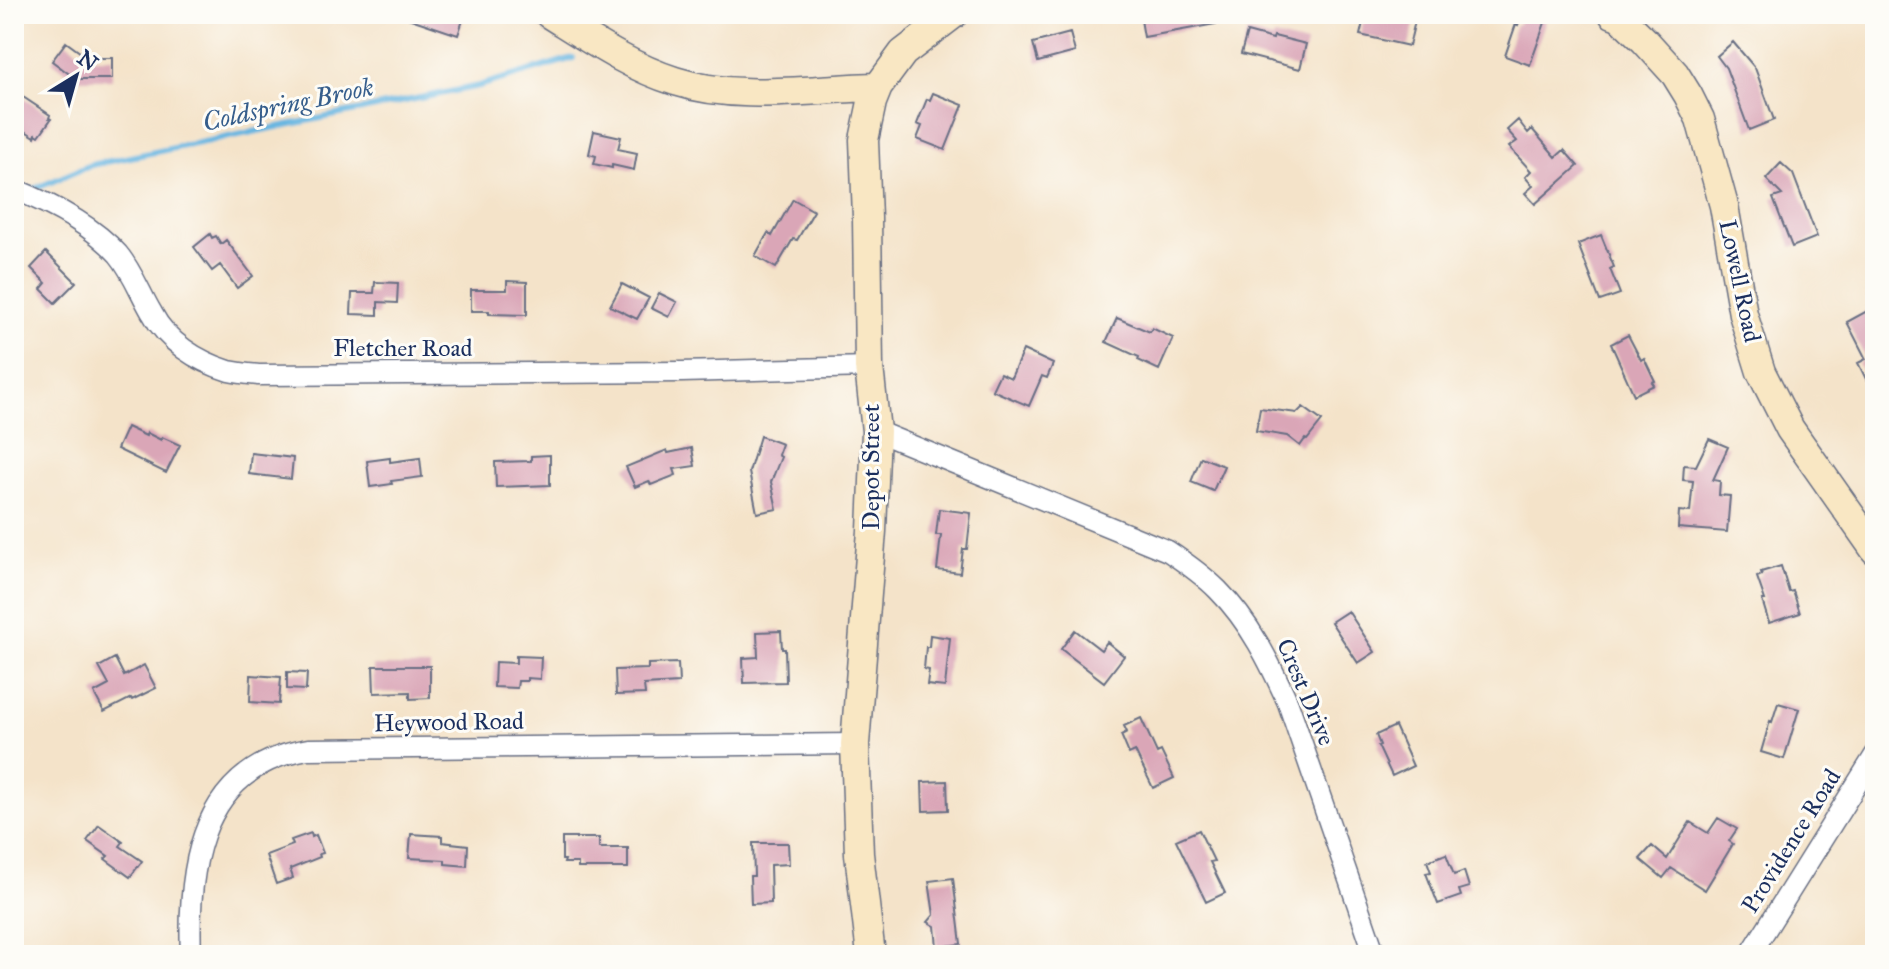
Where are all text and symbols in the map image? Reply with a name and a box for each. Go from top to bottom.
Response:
north arrow [36,36,116,116]
text: N [72,44,104,77]
water label: Coldspring Brook [200,70,377,139]
street label: Lowell Road [1712,217,1768,345]
street label: Fletcher Road [333,333,473,363]
street label: Depot Street [856,403,886,530]
street label: Crest Drive [1270,634,1342,750]
street label: Heywood Road [374,706,524,738]
street label: Providence Road [1735,763,1847,919]

